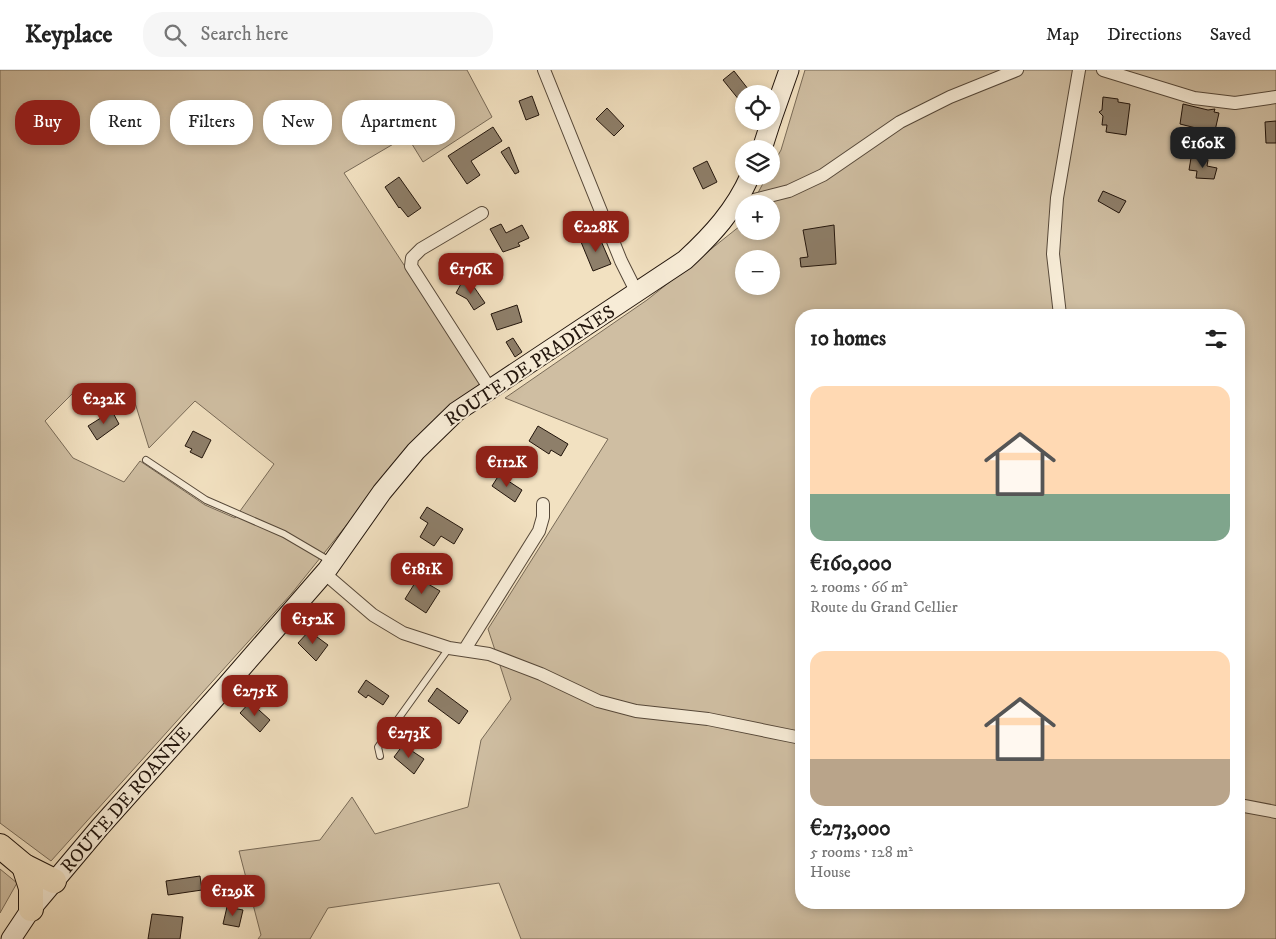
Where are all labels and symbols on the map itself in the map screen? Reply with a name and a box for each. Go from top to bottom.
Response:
pin: €160K [1168,126,1238,169]
pin: €228K [561,210,631,253]
pin: €176K [436,252,506,295]
street label: ROUTE DE PRADINES [440,300,620,432]
pin: €232K [69,382,139,425]
pin: €112K [472,446,542,488]
pin: €181K [387,552,457,595]
pin: €152K [278,602,348,645]
pin: €275K [220,674,290,717]
pin: €273K [374,716,444,759]
street label: ROUTE DE ROANNE [56,722,196,878]
pin: €129K [198,874,268,917]

